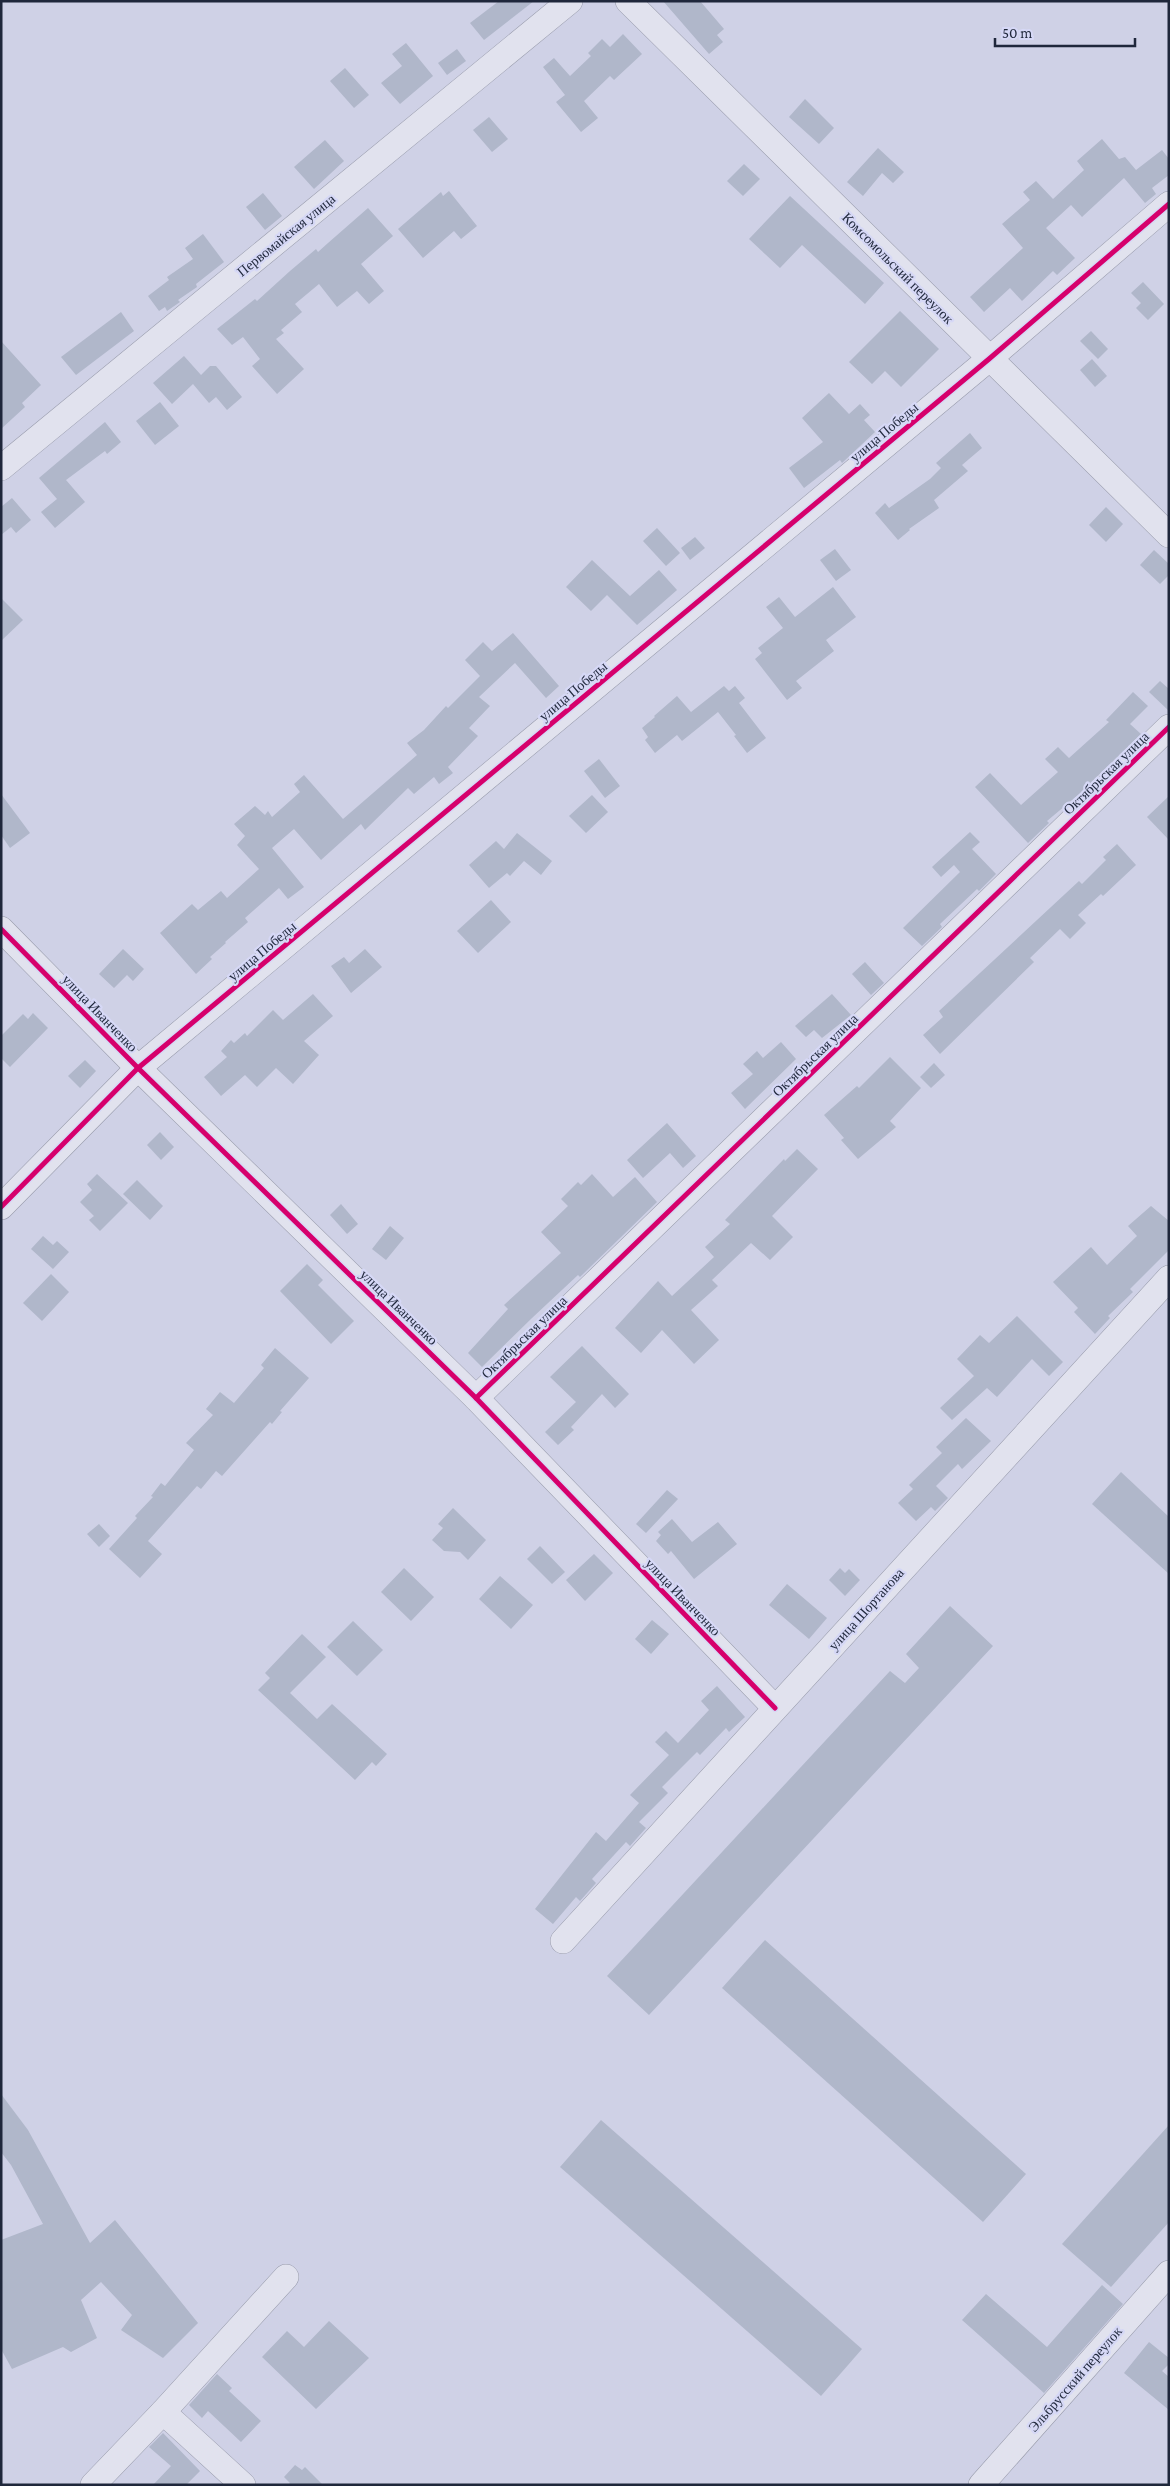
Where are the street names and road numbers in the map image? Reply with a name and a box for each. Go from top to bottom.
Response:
street label: Первомайская улица [234,190,339,280]
street label: Комсомольский переулок [839,209,957,327]
street label: улица Победы [847,399,922,465]
street label: улица Победы [536,658,611,724]
street label: Октябрьская улица [1060,728,1152,818]
street label: улица Победы [225,918,300,984]
street label: улица Иванченко [59,971,141,1055]
street label: Октябрьская улица [769,1010,861,1100]
street label: улица Иванченко [357,1266,441,1348]
street label: Октябрьская улица [478,1292,570,1382]
street label: улица Иванченко [642,1555,724,1639]
street label: улица Шортанова [825,1564,908,1653]
street label: Эльбрусский переулок [1025,2323,1125,2435]

